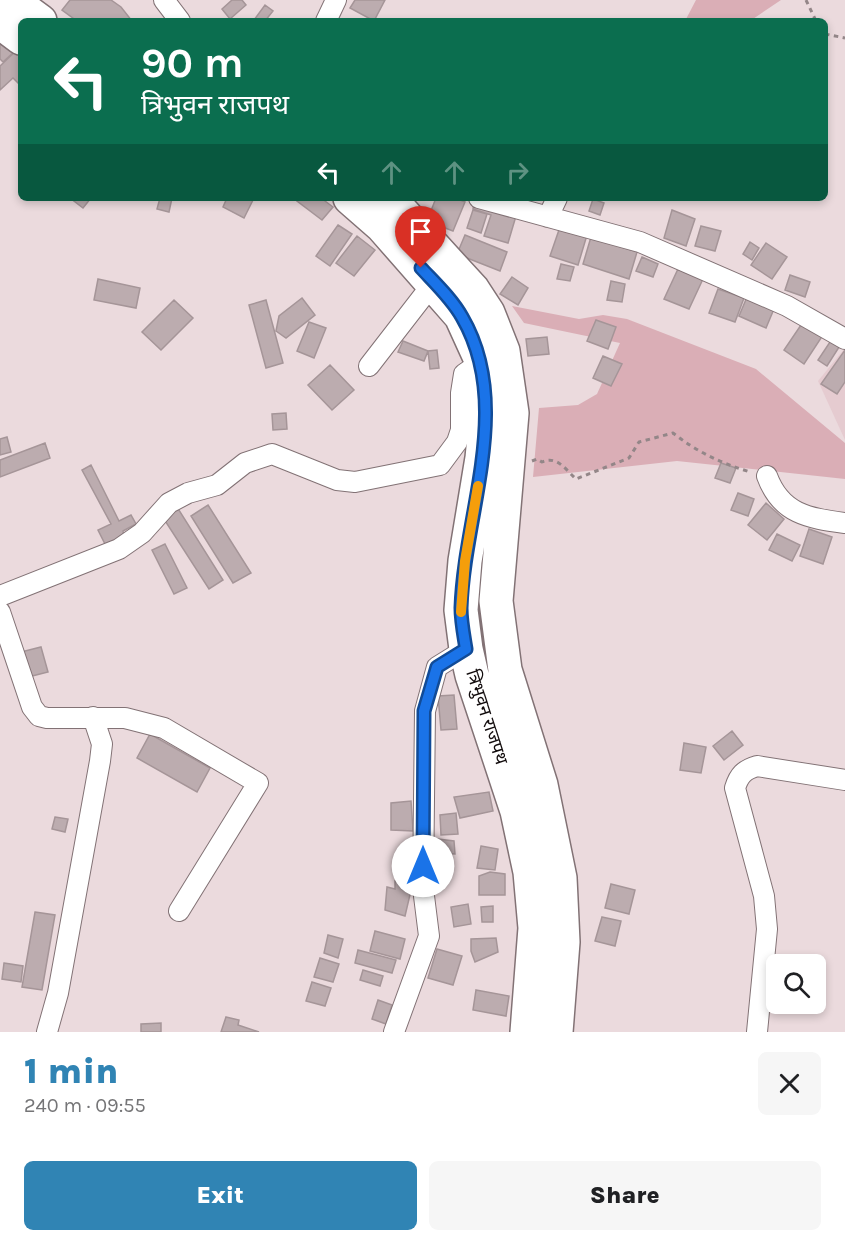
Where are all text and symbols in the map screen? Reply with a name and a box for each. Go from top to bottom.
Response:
text: 90 m [141,38,244,88]
icon: left [42,42,120,120]
text: त्रिभुवन राजपथ [141,89,289,121]
icon: left [312,156,345,189]
icon: ahead [375,156,408,189]
icon: ahead [438,156,471,189]
icon: right [501,156,534,189]
pin [395,206,446,268]
icon: arrive [404,215,437,248]
street label: त्रिभुवन राजपथ [460,667,513,768]
position arrow [391,834,455,898]
map controls [766,954,826,1014]
button: search [766,954,826,1014]
text: 1 min [24,1050,118,1092]
button: close [758,1052,821,1115]
text: 240 m · 09:55 [24,1094,146,1117]
button: Exit [24,1161,417,1230]
button: Share [429,1161,821,1230]

